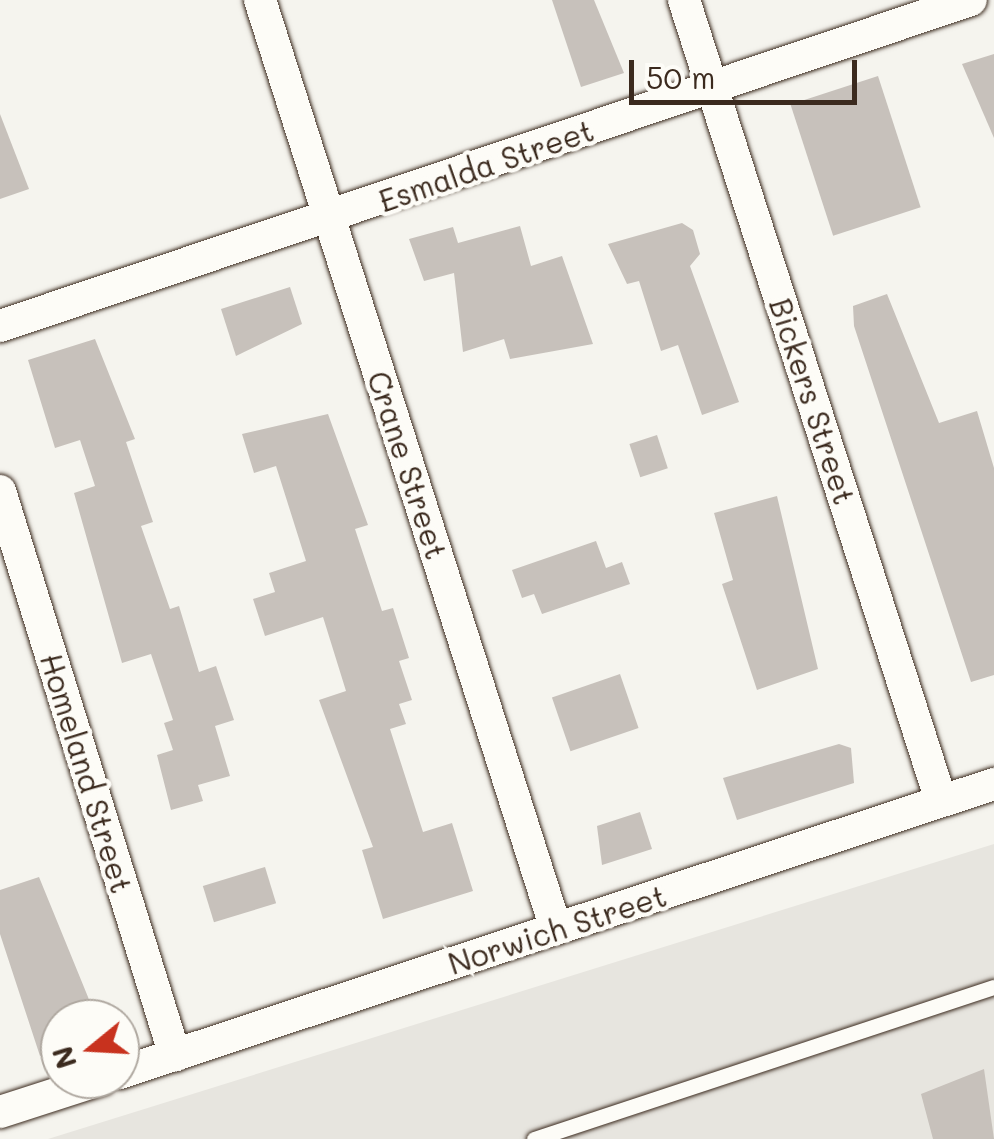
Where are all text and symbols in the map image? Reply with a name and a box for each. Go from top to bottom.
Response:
scale bar [634,40,862,102]
text: 50 m [646,57,716,97]
street label: Esmalda Street [374,111,598,219]
street label: Bickers Street [763,293,863,509]
street label: Crane Street [361,366,455,564]
street label: Homeland Street [33,649,141,897]
street label: Norwich Street [443,877,671,981]
north arrow [40,999,140,1099]
text: N [43,1042,84,1073]

